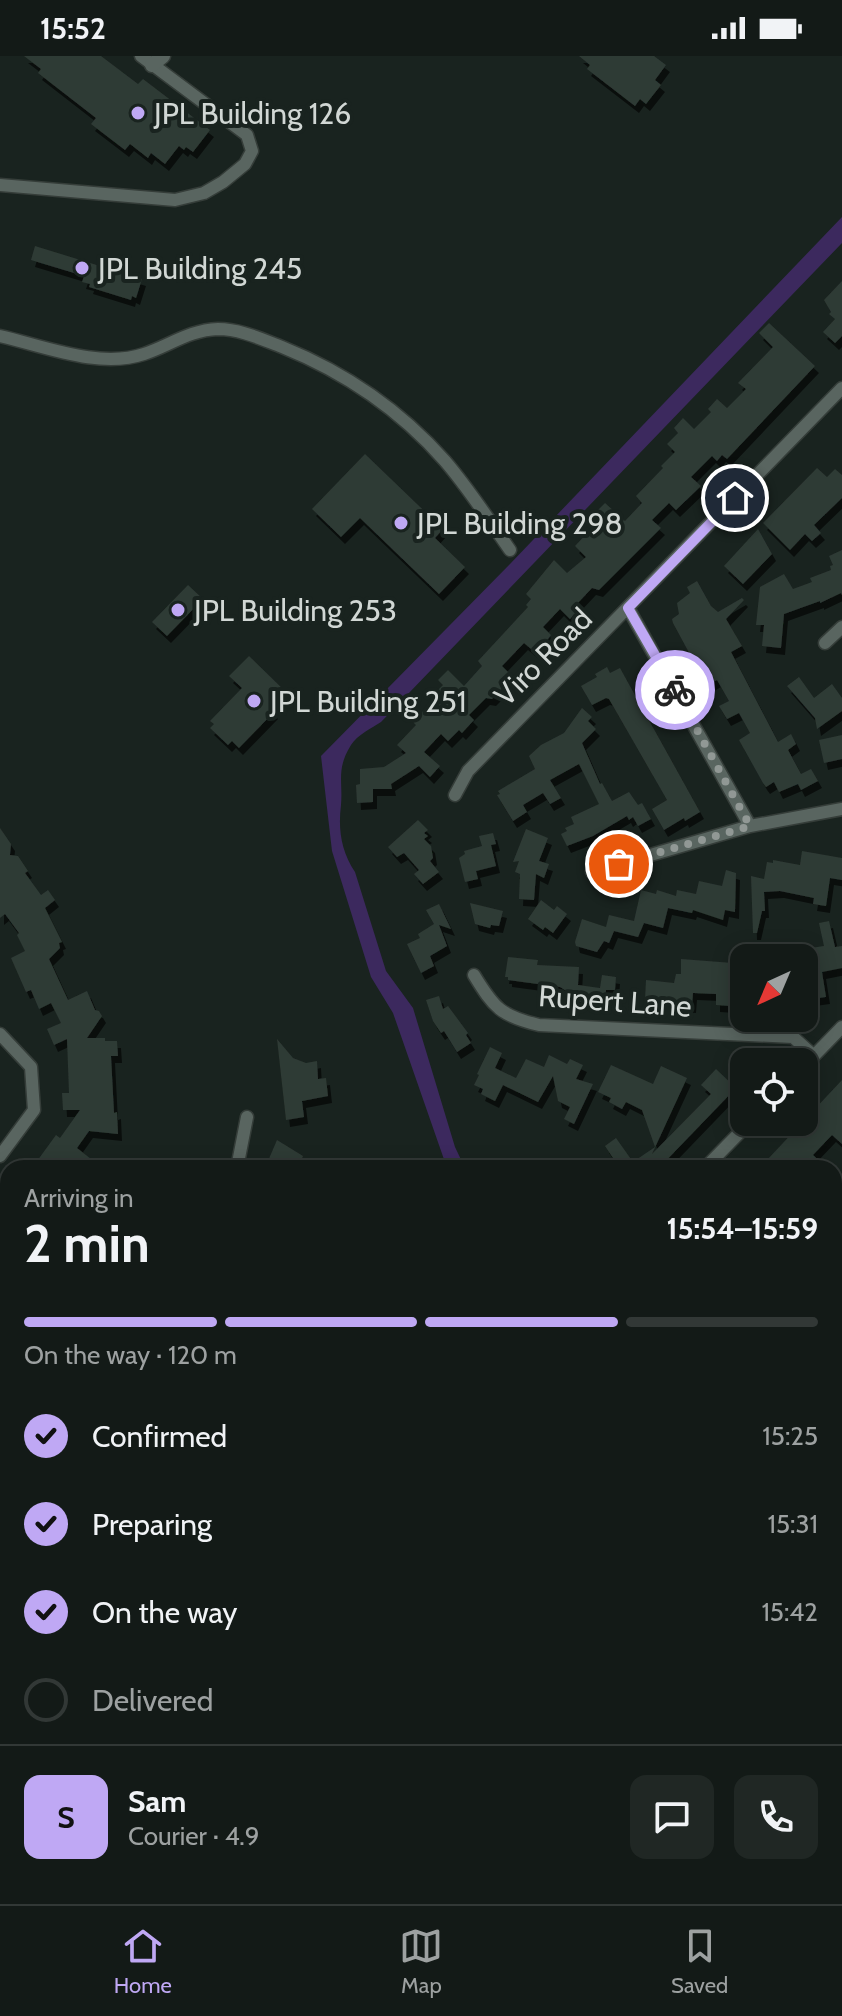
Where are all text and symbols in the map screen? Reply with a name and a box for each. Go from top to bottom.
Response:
text: 15:52 [40,10,106,47]
place label: JPL Building 126 [153,95,351,132]
marker: JPL Building 126 [129,104,147,122]
place label: JPL Building 245 [97,250,302,287]
marker: JPL Building 245 [73,259,91,277]
pin [701,464,769,532]
icon: home [713,476,757,520]
place label: JPL Building 298 [416,505,623,542]
marker: JPL Building 298 [392,514,410,532]
place label: JPL Building 253 [193,592,397,629]
street label: Viro Road [486,600,600,714]
marker: JPL Building 253 [169,601,187,619]
courier [635,650,715,730]
icon: bike [653,668,697,712]
place label: JPL Building 251 [269,683,467,720]
marker: JPL Building 251 [245,692,263,710]
pin [585,830,653,898]
icon: bag [597,842,641,886]
north arrow [730,944,818,1032]
map controls [730,944,818,1136]
street label: Rupert Lane [537,977,693,1025]
button: locate [730,1048,818,1136]
text: Arriving in [24,1182,134,1214]
text: 15:54–15:59 [666,1210,818,1247]
text: 2 min [24,1212,150,1275]
text: On the way · 120 m [24,1339,237,1371]
icon: check [24,1414,68,1458]
text: Confirmed [92,1418,227,1455]
text: 15:25 [762,1420,818,1452]
icon: check [24,1502,68,1546]
text: Preparing [92,1506,212,1543]
text: 15:31 [768,1508,818,1540]
icon: check [24,1590,68,1634]
text: On the way [92,1594,237,1631]
text: 15:42 [761,1596,818,1628]
text: Delivered [92,1682,213,1719]
button: chat [630,1775,714,1859]
button: phone [734,1775,818,1859]
text: Sam [128,1783,186,1820]
text: S [57,1799,75,1836]
text: Courier · 4.9 [128,1820,260,1852]
tab: Home [114,1924,172,1999]
tab: Map [399,1924,443,1999]
tab: Saved [671,1924,728,1999]

